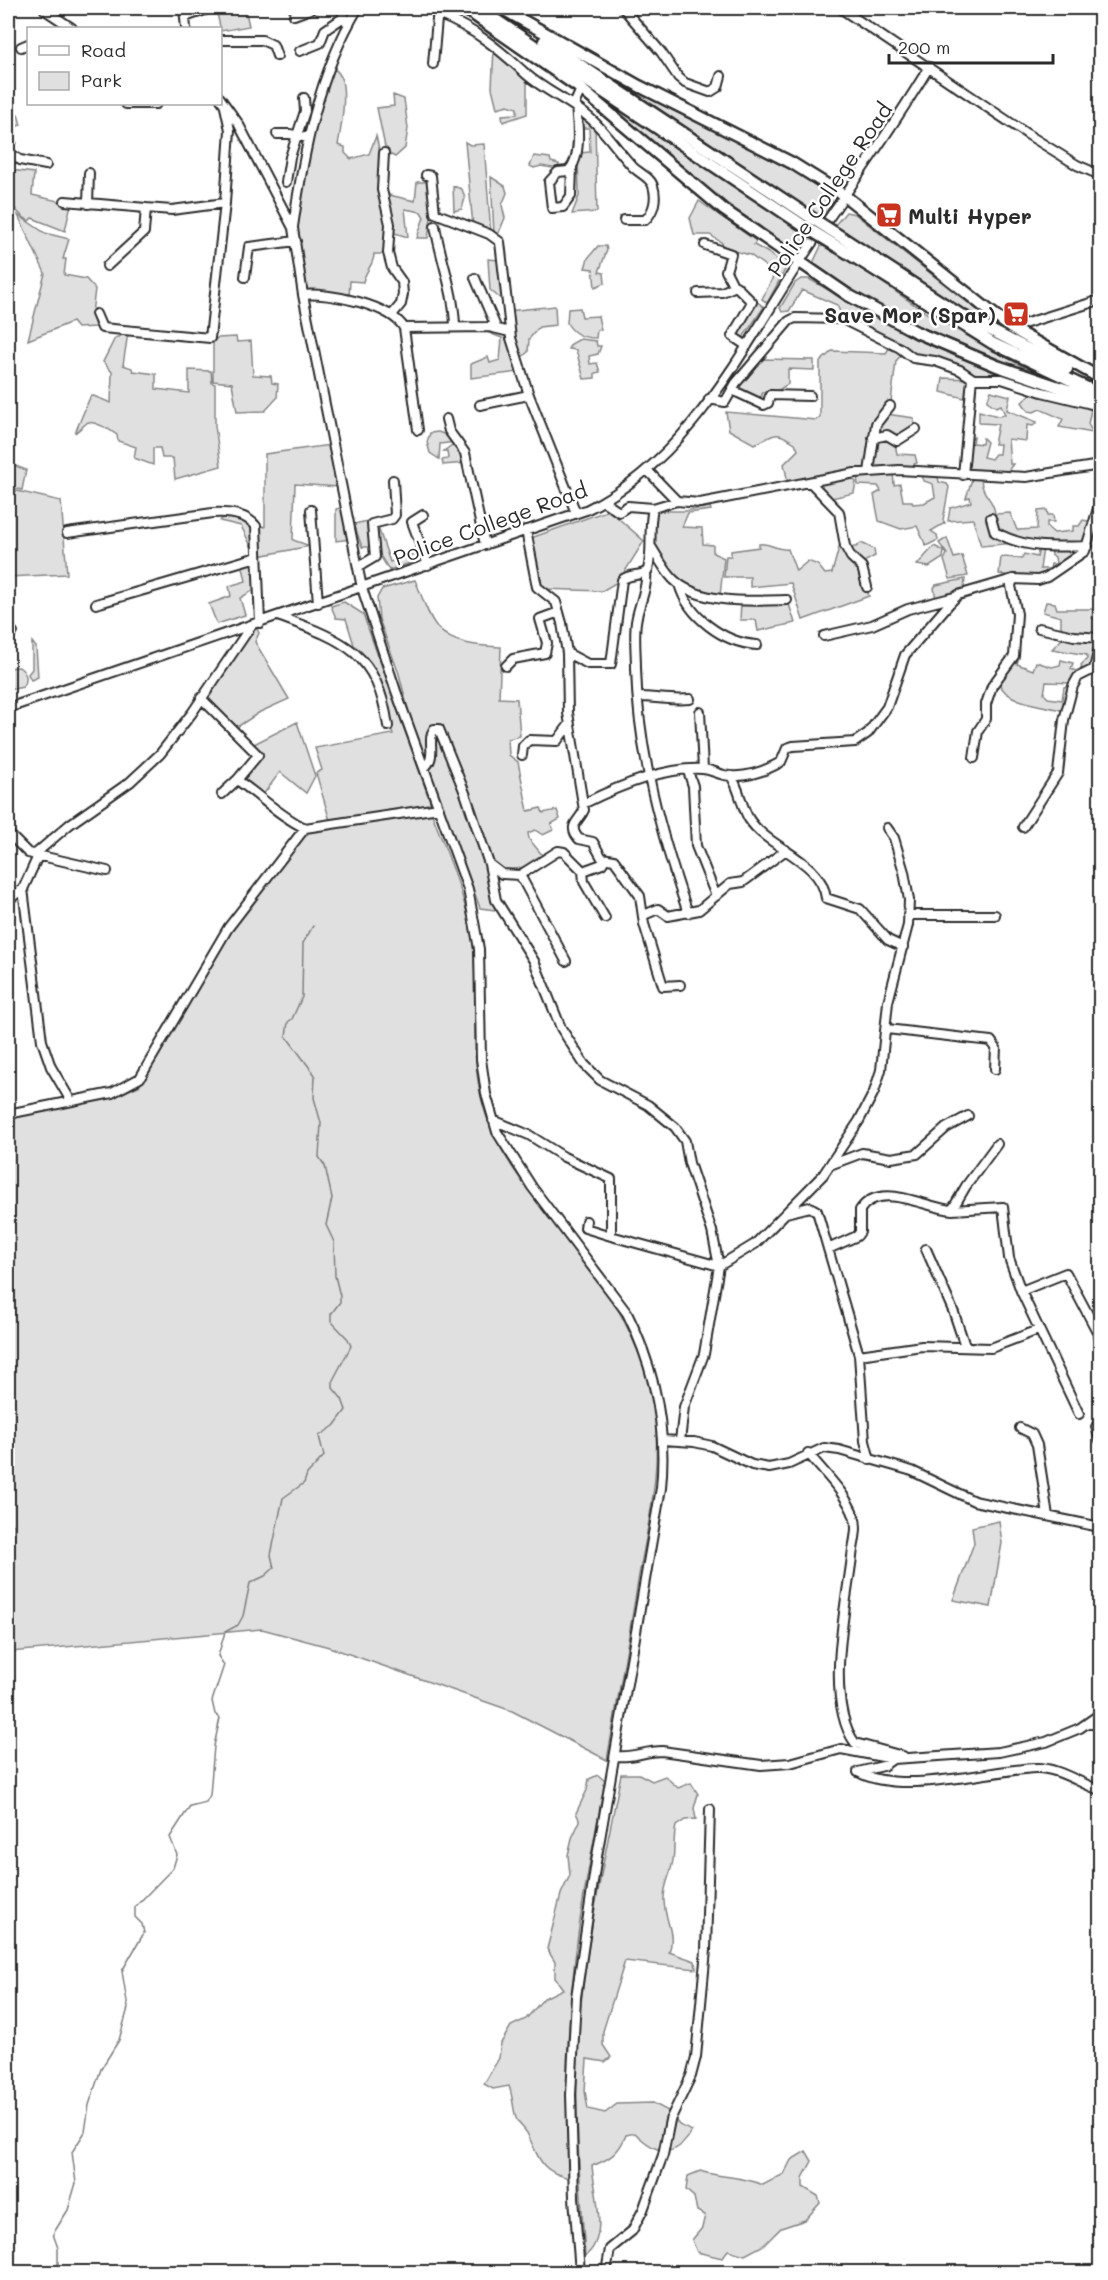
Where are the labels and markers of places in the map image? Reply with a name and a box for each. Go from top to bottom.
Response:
supermarket icon: Multi Hyper [874,200,904,230]
place label: Multi Hyper [908,202,1032,230]
supermarket icon: Save Mor (Spar) [1001,299,1031,329]
place label: Save Mor (Spar) [824,301,996,328]

